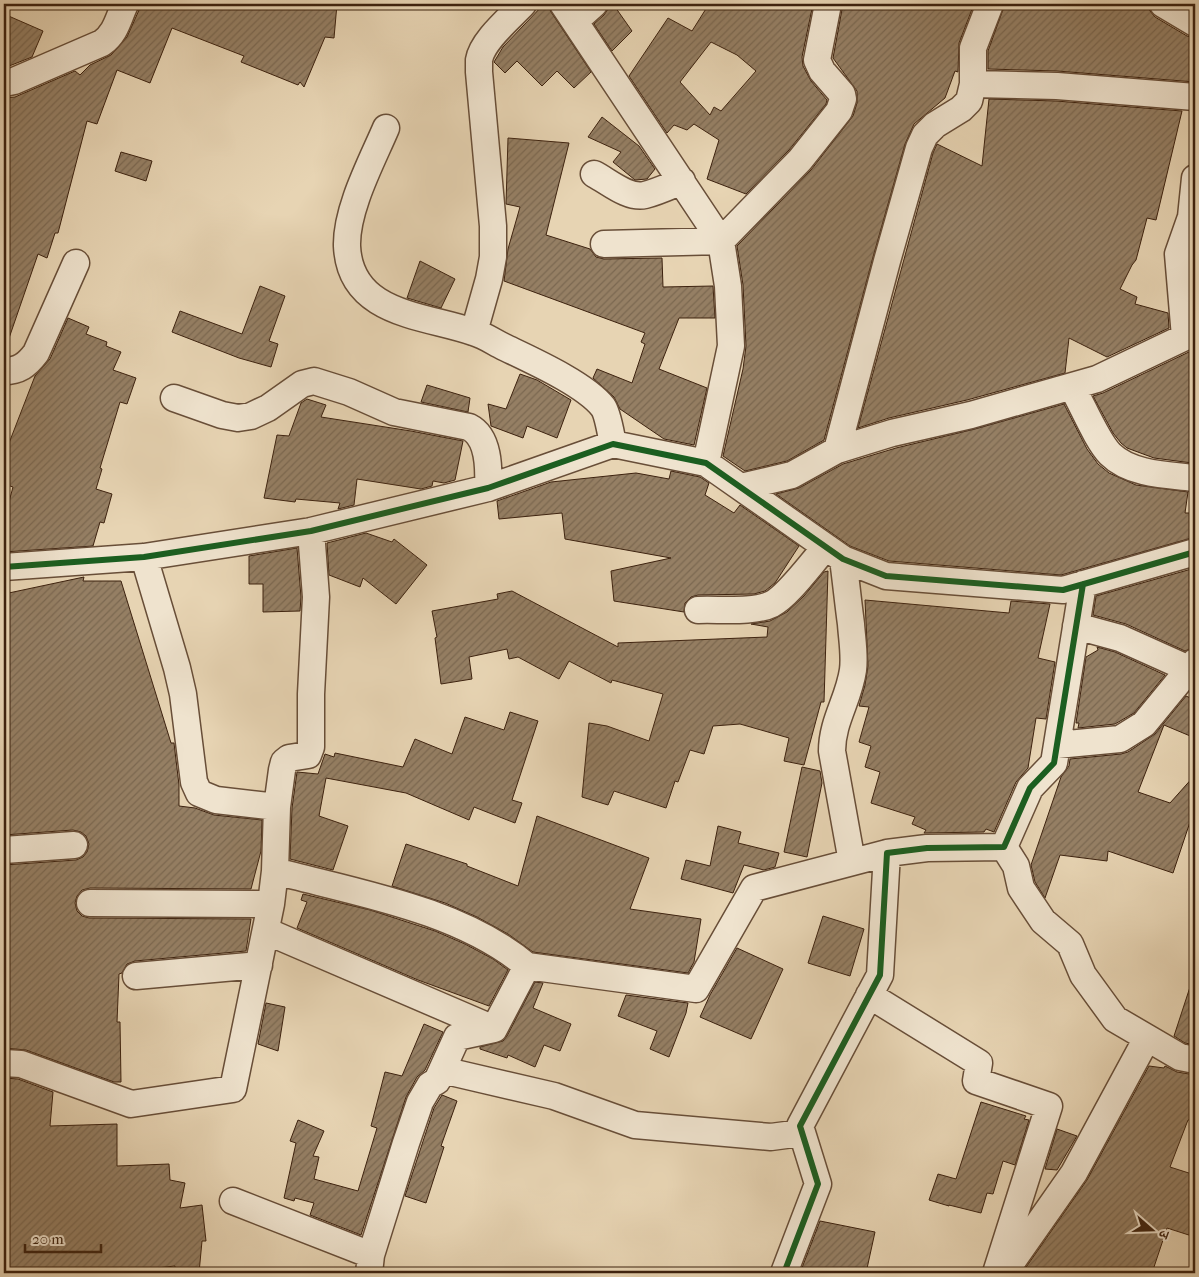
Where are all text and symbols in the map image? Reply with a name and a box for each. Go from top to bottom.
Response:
north arrow [1126,1204,1176,1254]
scale bar [25,1222,101,1254]
text: उ [1154,1227,1173,1241]
text: 20 m [32,1230,64,1248]

